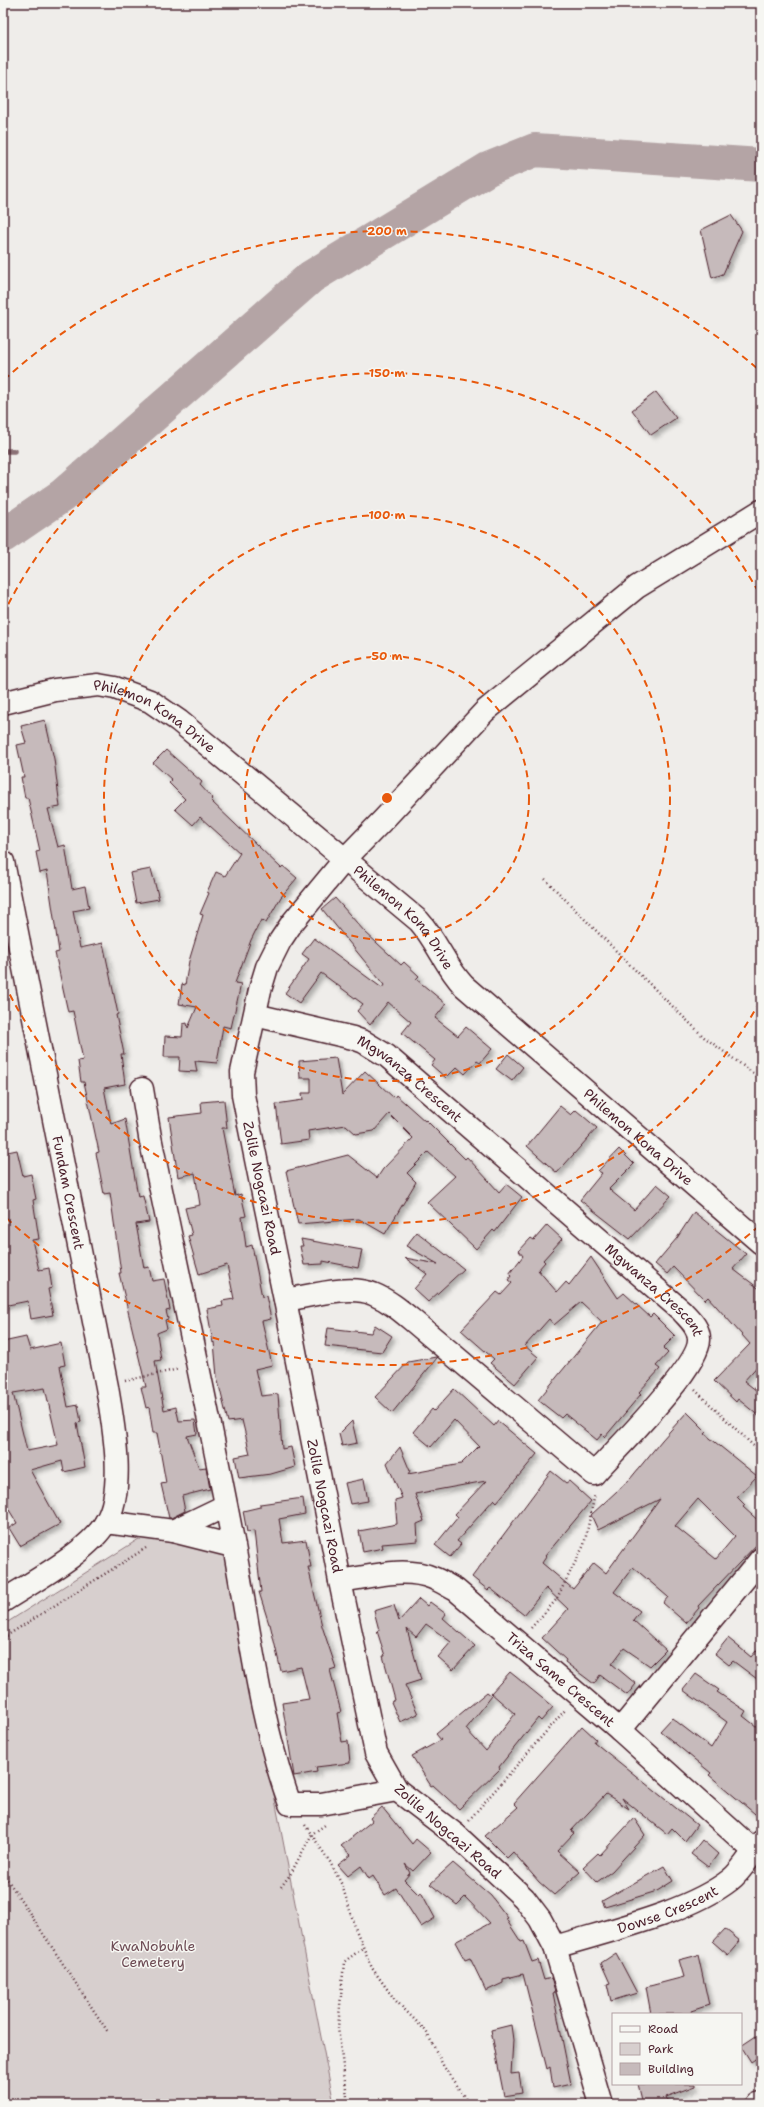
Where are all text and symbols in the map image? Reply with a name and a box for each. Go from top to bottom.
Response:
text: 200 m [367,223,407,239]
text: 150 m [369,365,405,381]
text: 100 m [369,507,406,523]
text: 50 m [372,648,403,664]
street label: Philemon Kona Drive [92,676,219,757]
centre of rings [380,791,394,805]
street label: Philemon Kona Drive [350,861,458,973]
street label: Mgwanza Crescent [354,1031,466,1126]
street label: Philemon Kona Drive [580,1085,697,1189]
street label: Zolile Nogcazi Road [239,1120,285,1257]
street label: Fundam Crescent [48,1134,89,1251]
street label: Mgwanza Crescent [601,1239,708,1339]
street label: Zolile Nogcazi Road [303,1438,347,1575]
street label: Triza Same Crescent [503,1628,619,1731]
street label: Zolile Nogcazi Road [391,1780,505,1882]
street label: Dowse Crescent [615,1881,721,1937]
park label: KwaNobuhle Cemetery [111,1937,195,1971]
legend [612,2013,742,2085]
text: Road [648,2021,679,2037]
text: Park [648,2041,674,2057]
text: Building [648,2061,694,2077]

